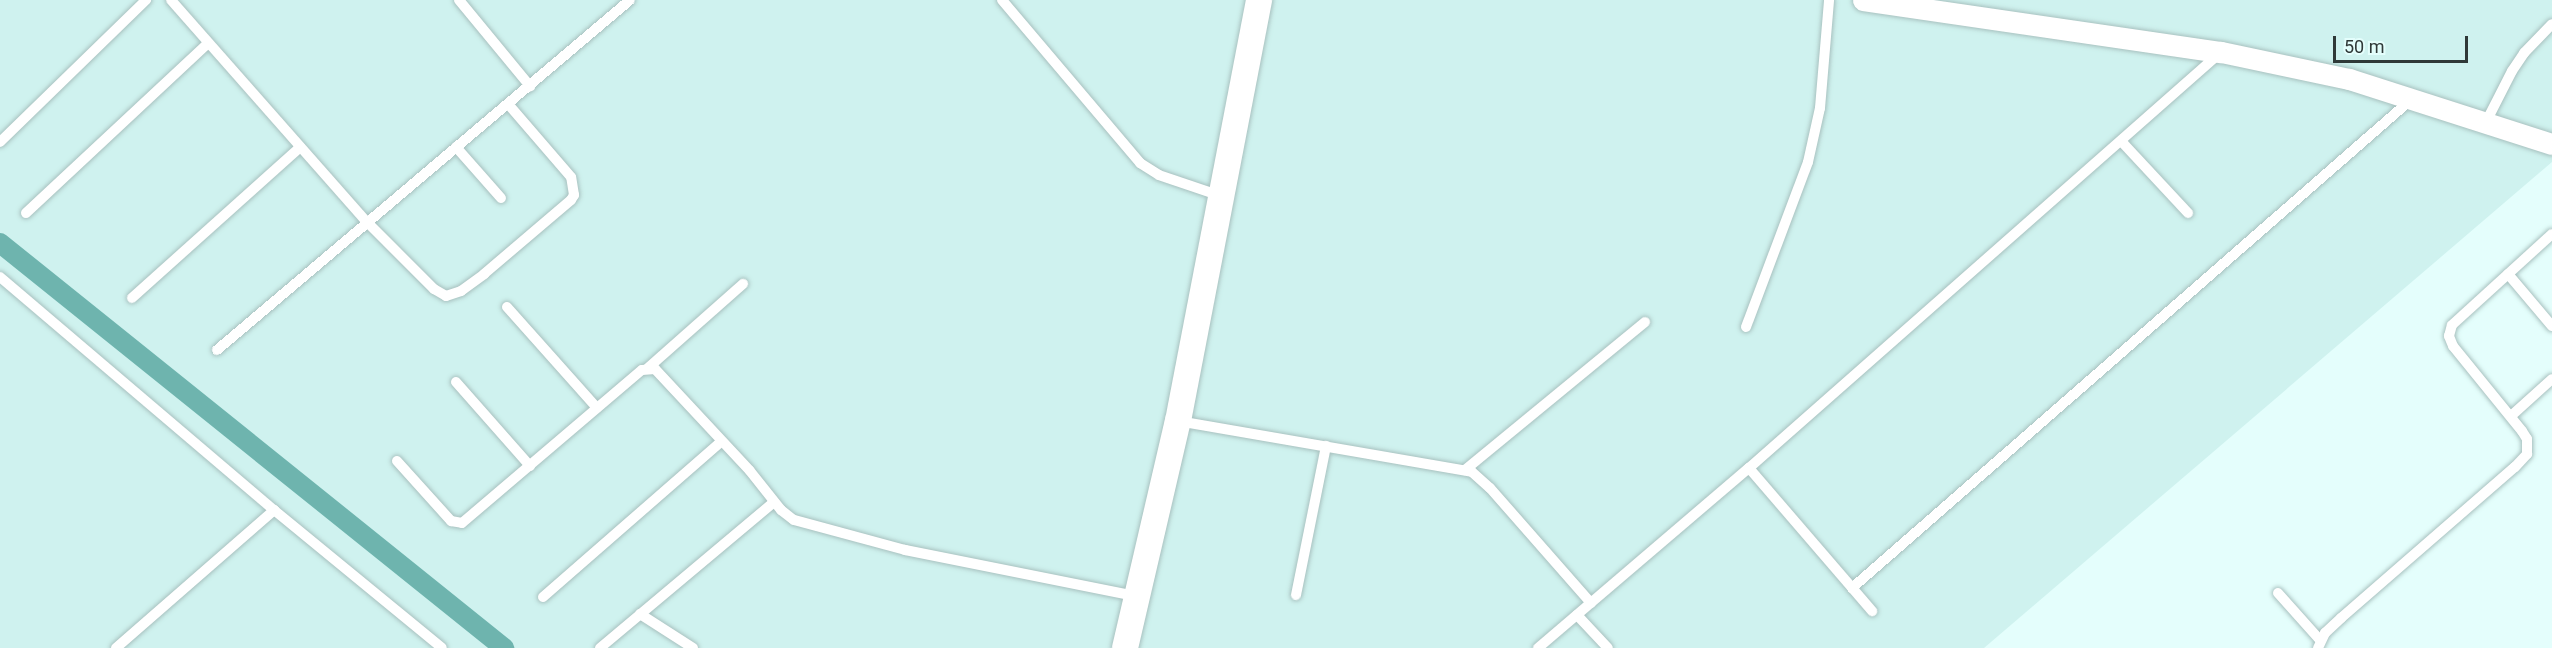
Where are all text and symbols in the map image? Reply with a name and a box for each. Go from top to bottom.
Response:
scale bar [2336,24,2471,62]
text: 50 m [2344,36,2384,57]

